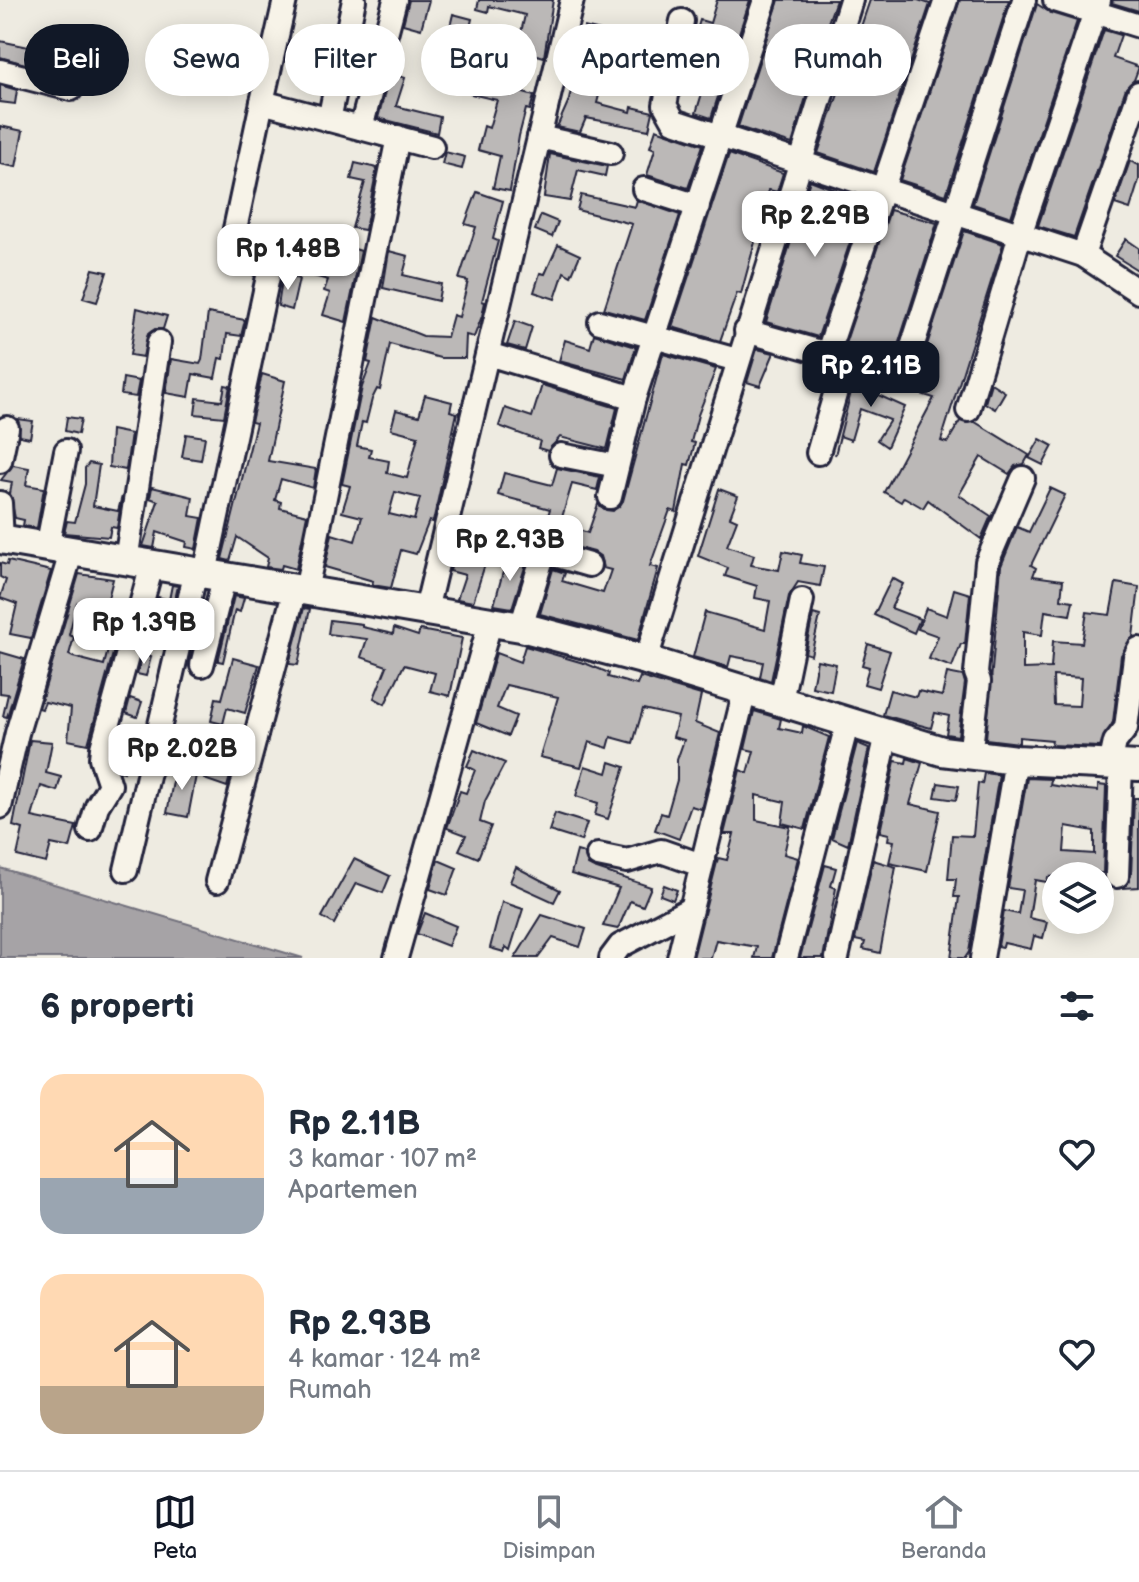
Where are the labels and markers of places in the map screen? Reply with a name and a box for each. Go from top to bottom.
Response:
pin: Rp 2.29B [732,191,898,259]
pin: Rp 1.48B [205,224,371,292]
pin: Rp 2.11B [788,341,954,409]
pin: Rp 2.93B [427,515,593,583]
pin: Rp 1.39B [61,598,227,666]
pin: Rp 2.02B [99,724,265,792]

